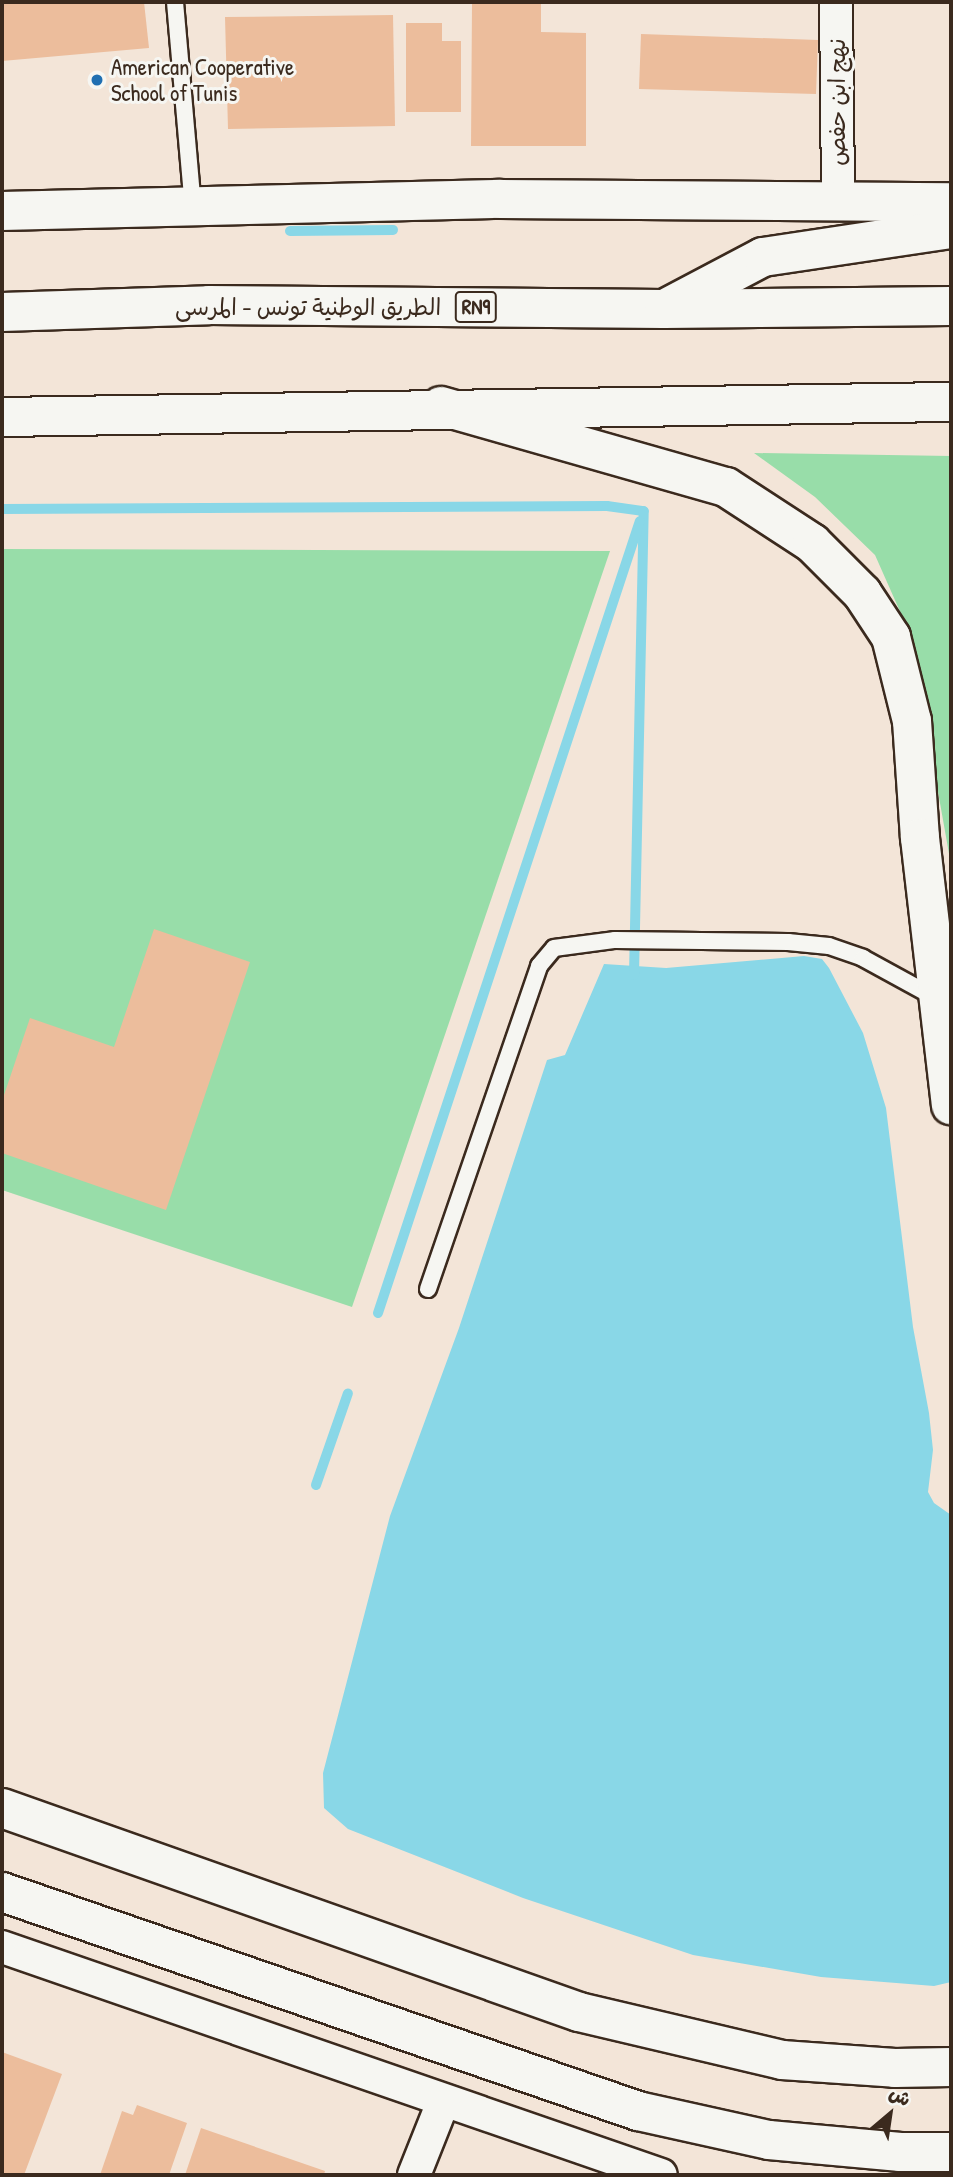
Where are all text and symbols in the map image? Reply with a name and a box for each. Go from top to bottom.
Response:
street label: نهج ابن حفص [823,38,851,166]
place label: American Cooperative School of Tunis [111,53,294,107]
marker: American Cooperative School of Tunis [89,72,105,88]
road number: RN9 [453,290,499,324]
street label: الطريق الوطنية تونس - المرسى [175,293,441,321]
north arrow [855,2079,925,2149]
text: ش [885,2079,916,2112]

